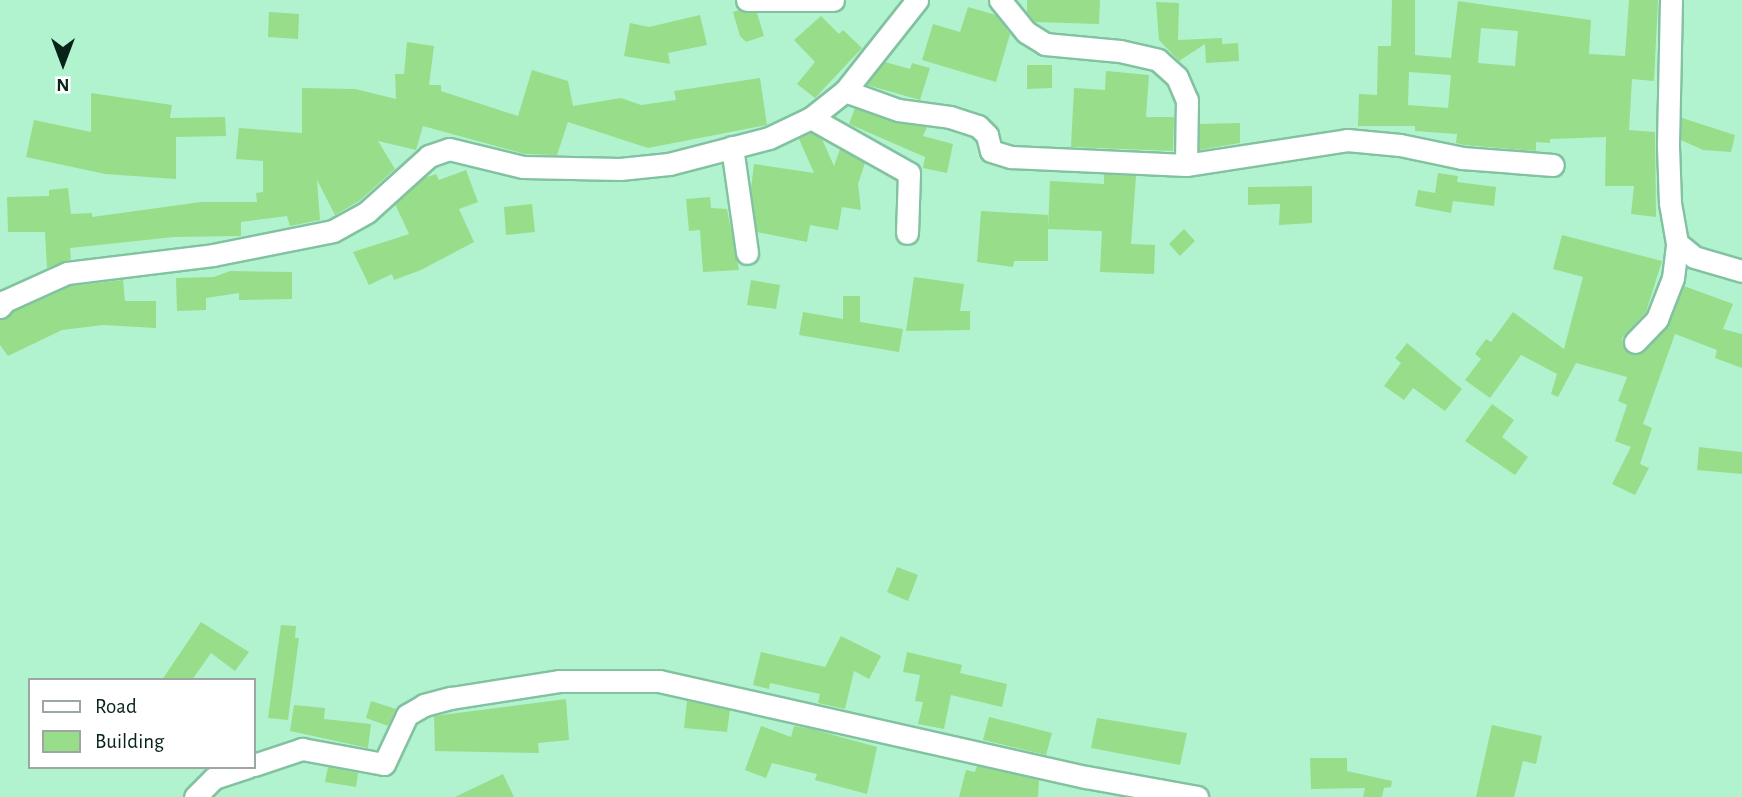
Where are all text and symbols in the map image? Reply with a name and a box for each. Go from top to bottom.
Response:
north arrow [28,28,98,98]
text: N [56,75,70,94]
legend [28,678,256,769]
text: Road [95,696,137,717]
text: Building [95,731,164,752]

